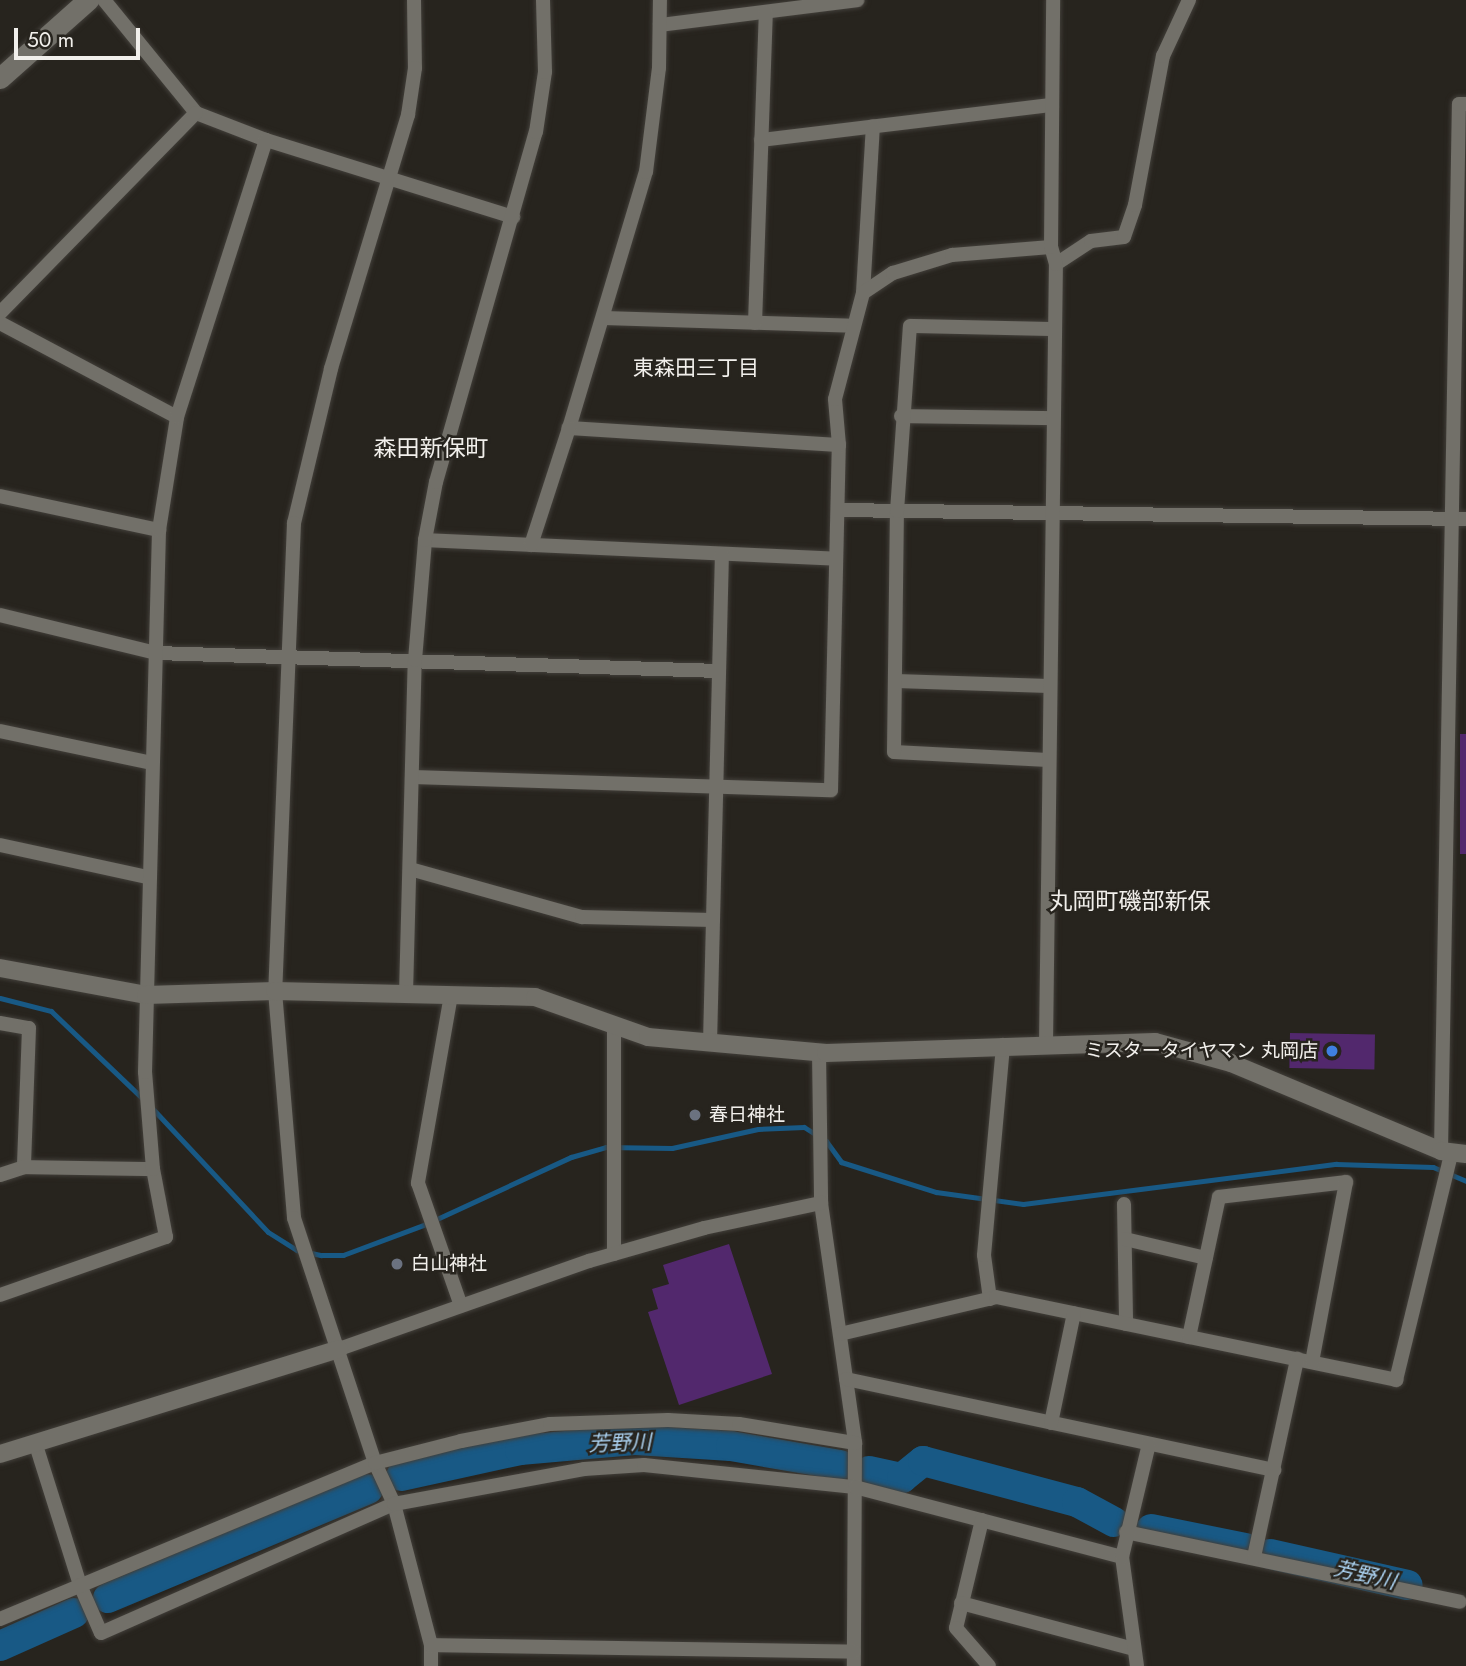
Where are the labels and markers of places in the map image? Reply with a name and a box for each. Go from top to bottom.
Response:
place label: ミスタータイヤマン 丸岡店 [1084,1040,1318,1062]
marker: ミスタータイヤマン 丸岡店 [1324,1043,1340,1059]
place label: 春日神社 [709,1104,785,1126]
marker: 春日神社 [687,1107,703,1123]
place label: 白山神社 [411,1253,487,1275]
marker: 白山神社 [389,1256,405,1272]

